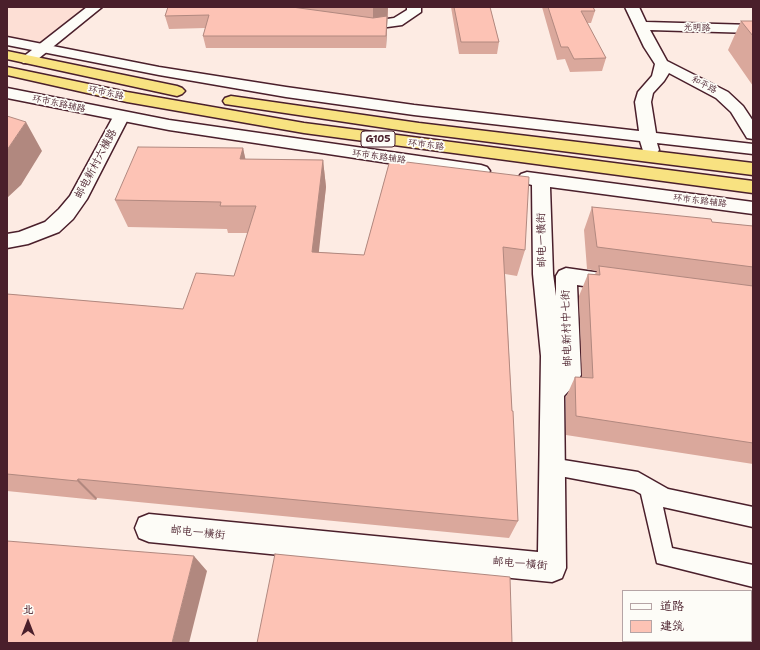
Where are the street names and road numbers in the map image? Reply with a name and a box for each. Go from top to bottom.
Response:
street label: 光明路 [683,22,711,34]
street label: 和平路 [690,74,718,96]
street label: 环市东路 [87,84,125,102]
street label: 环市东路辅路 [31,93,87,115]
street label: 邮电新村六横路 [72,127,120,201]
road number: G105 [361,131,395,147]
street label: 环市东路 [407,137,445,153]
street label: 环市东路辅路 [352,148,406,166]
street label: 环市东路辅路 [673,192,727,210]
street label: 邮电一横街 [535,212,549,268]
street label: 邮电新村中七街 [559,289,575,367]
street label: 邮电一横街 [170,524,226,542]
street label: 邮电一横街 [492,555,548,573]

